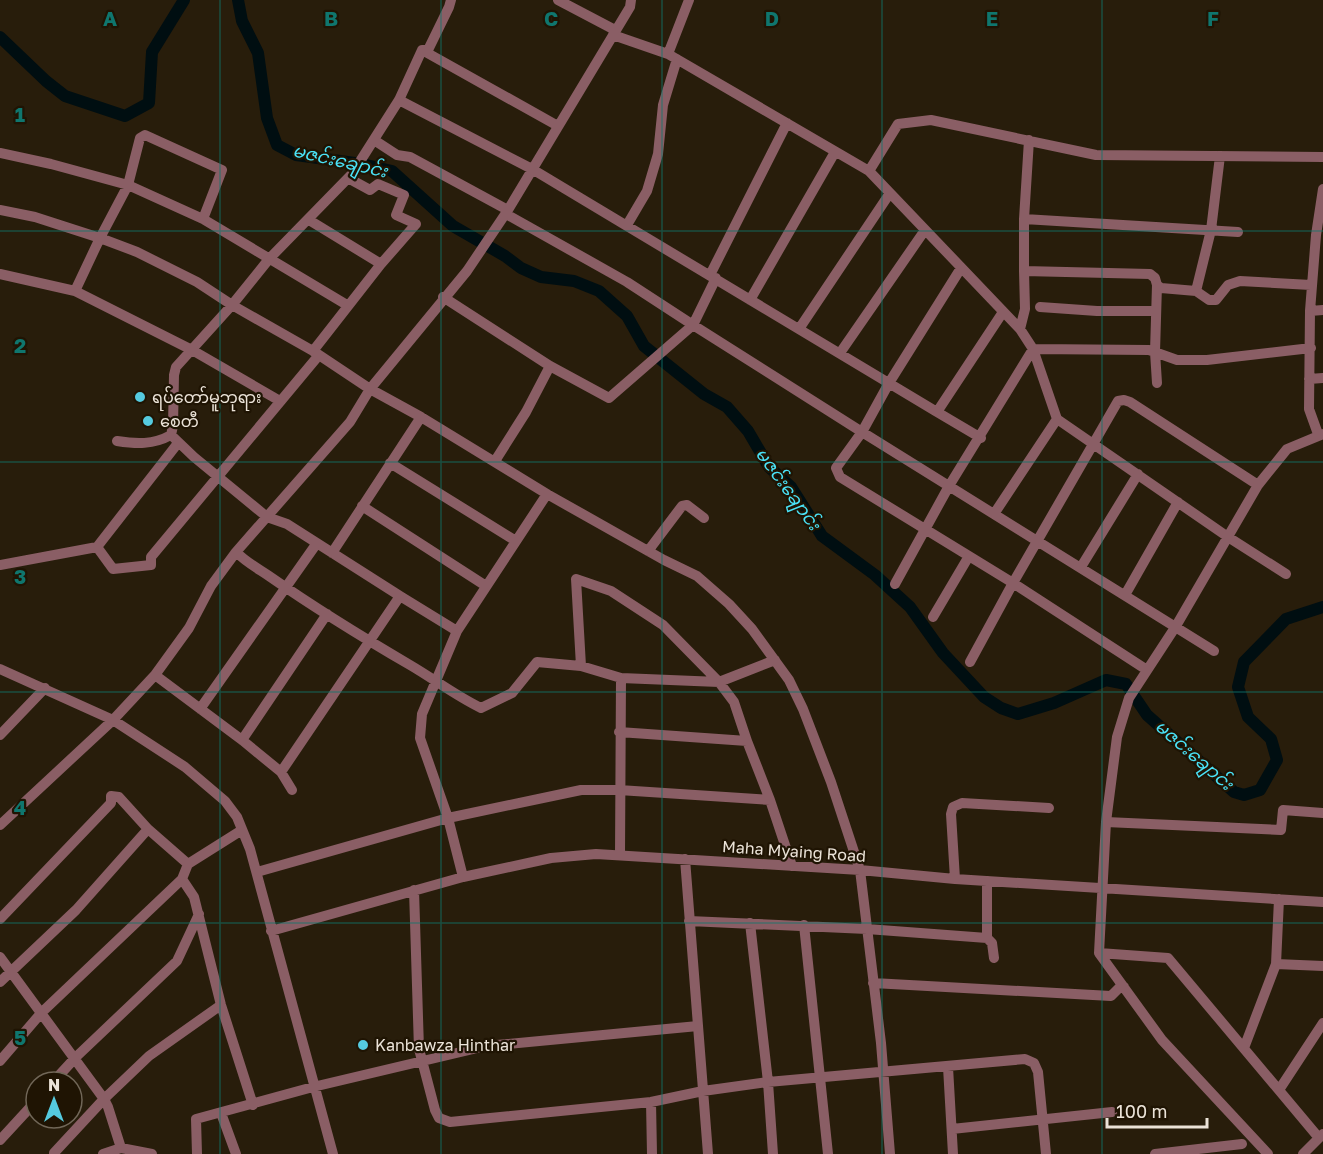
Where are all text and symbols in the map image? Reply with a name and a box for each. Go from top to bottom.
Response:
text: A [103,6,117,30]
text: B [324,6,338,30]
text: C [544,6,558,30]
text: D [765,6,779,30]
text: E [986,6,998,30]
text: F [1207,6,1219,30]
text: 1 [15,102,25,126]
water label: မဇင်းချောင်း [290,137,392,187]
text: 2 [14,333,26,357]
place label: ရပ်တော်မူဘုရား [152,386,262,412]
marker: ရပ်တော်မူဘုရား [133,390,147,404]
place label: စေတီ [160,411,199,431]
marker: စေတီ [141,414,155,428]
water label: မဇင်းချောင်း [748,442,828,538]
text: 3 [14,564,26,588]
water label: မဇင်းချောင်း [1148,714,1240,799]
text: 4 [14,795,26,819]
street label: Maha Myaing Road [721,836,867,866]
text: 5 [14,1025,26,1049]
place label: Kanbawza Hinthar [375,1035,515,1055]
marker: Kanbawza Hinthar [356,1038,370,1052]
north arrow [24,1070,84,1130]
text: N [48,1075,60,1095]
scale bar [1107,1091,1208,1129]
text: 100 m [1116,1100,1167,1122]

